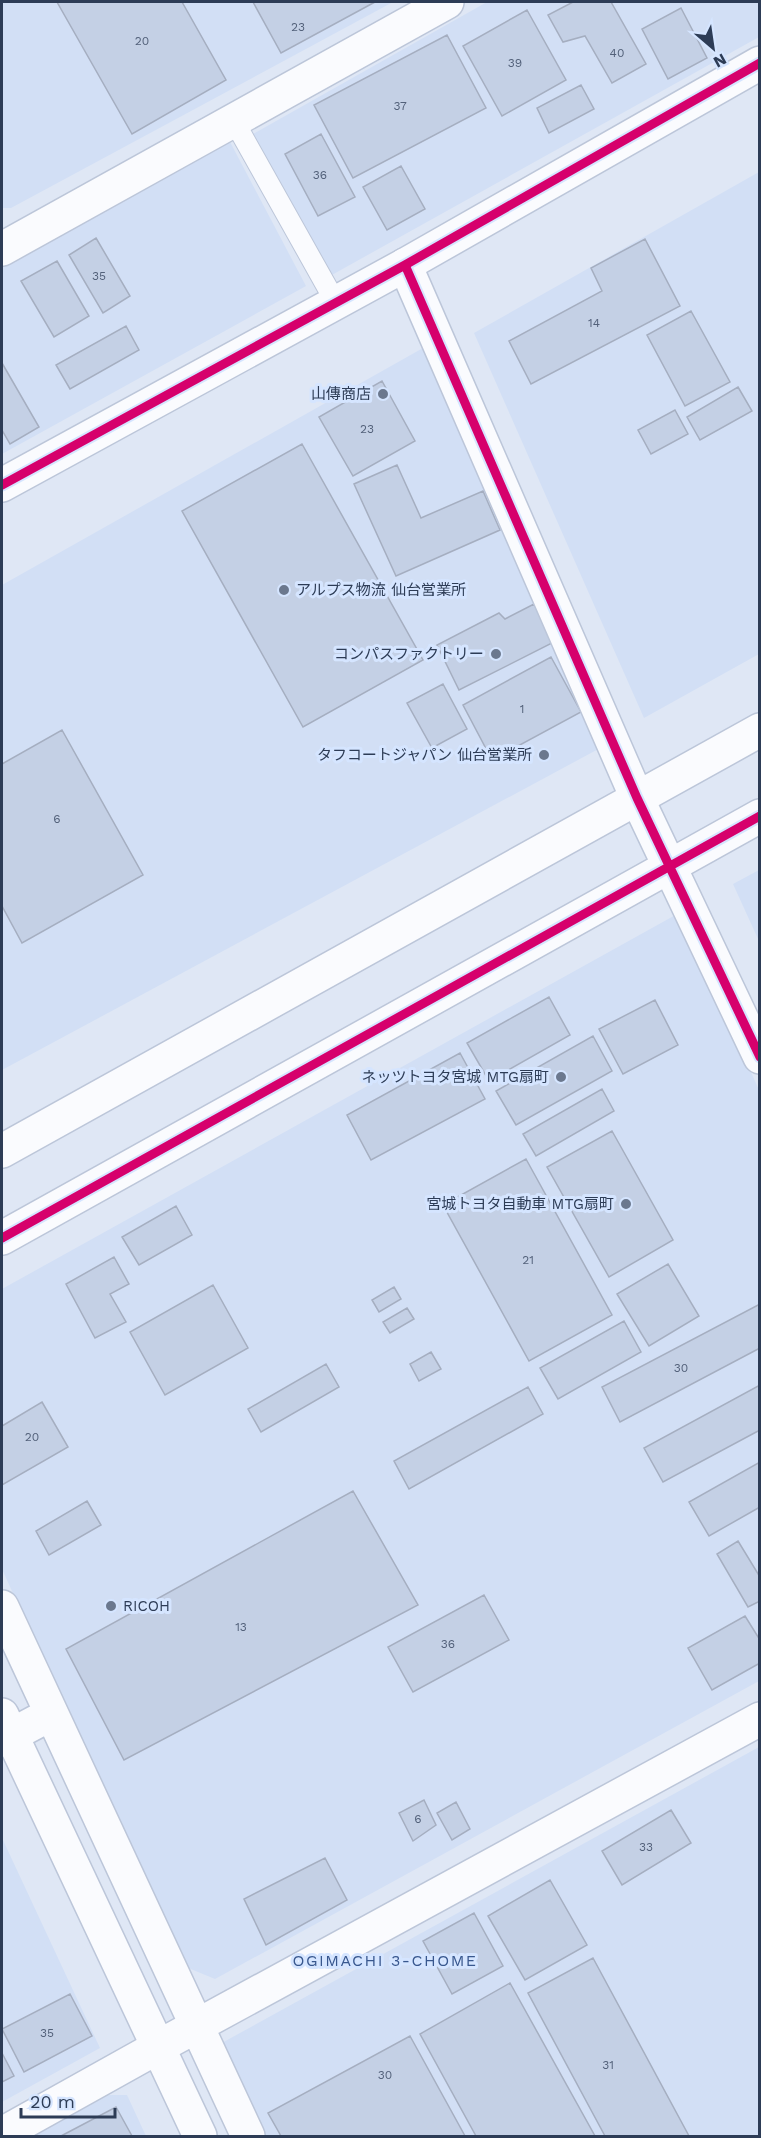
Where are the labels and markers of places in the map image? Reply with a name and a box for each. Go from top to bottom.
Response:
place label: 山傳商店 [311,385,371,403]
marker: 山傳商店 [376,387,390,401]
place label: アルプス物流 仙台営業所 [296,581,466,599]
marker: アルプス物流 仙台営業所 [277,583,291,597]
place label: コンパスファクトリー [334,645,484,663]
marker: コンパスファクトリー [489,647,503,661]
place label: タフコートジャパン 仙台営業所 [317,746,532,764]
marker: タフコートジャパン 仙台営業所 [537,748,551,762]
place label: ネッツトヨタ宮城 MTG扇町 [361,1068,549,1086]
marker: ネッツトヨタ宮城 MTG扇町 [554,1070,568,1084]
place label: 宮城トヨタ自動車 MTG扇町 [426,1195,614,1213]
marker: 宮城トヨタ自動車 MTG扇町 [619,1197,633,1211]
place label: RICOH [123,1597,170,1615]
marker: RICOH [104,1599,118,1613]

